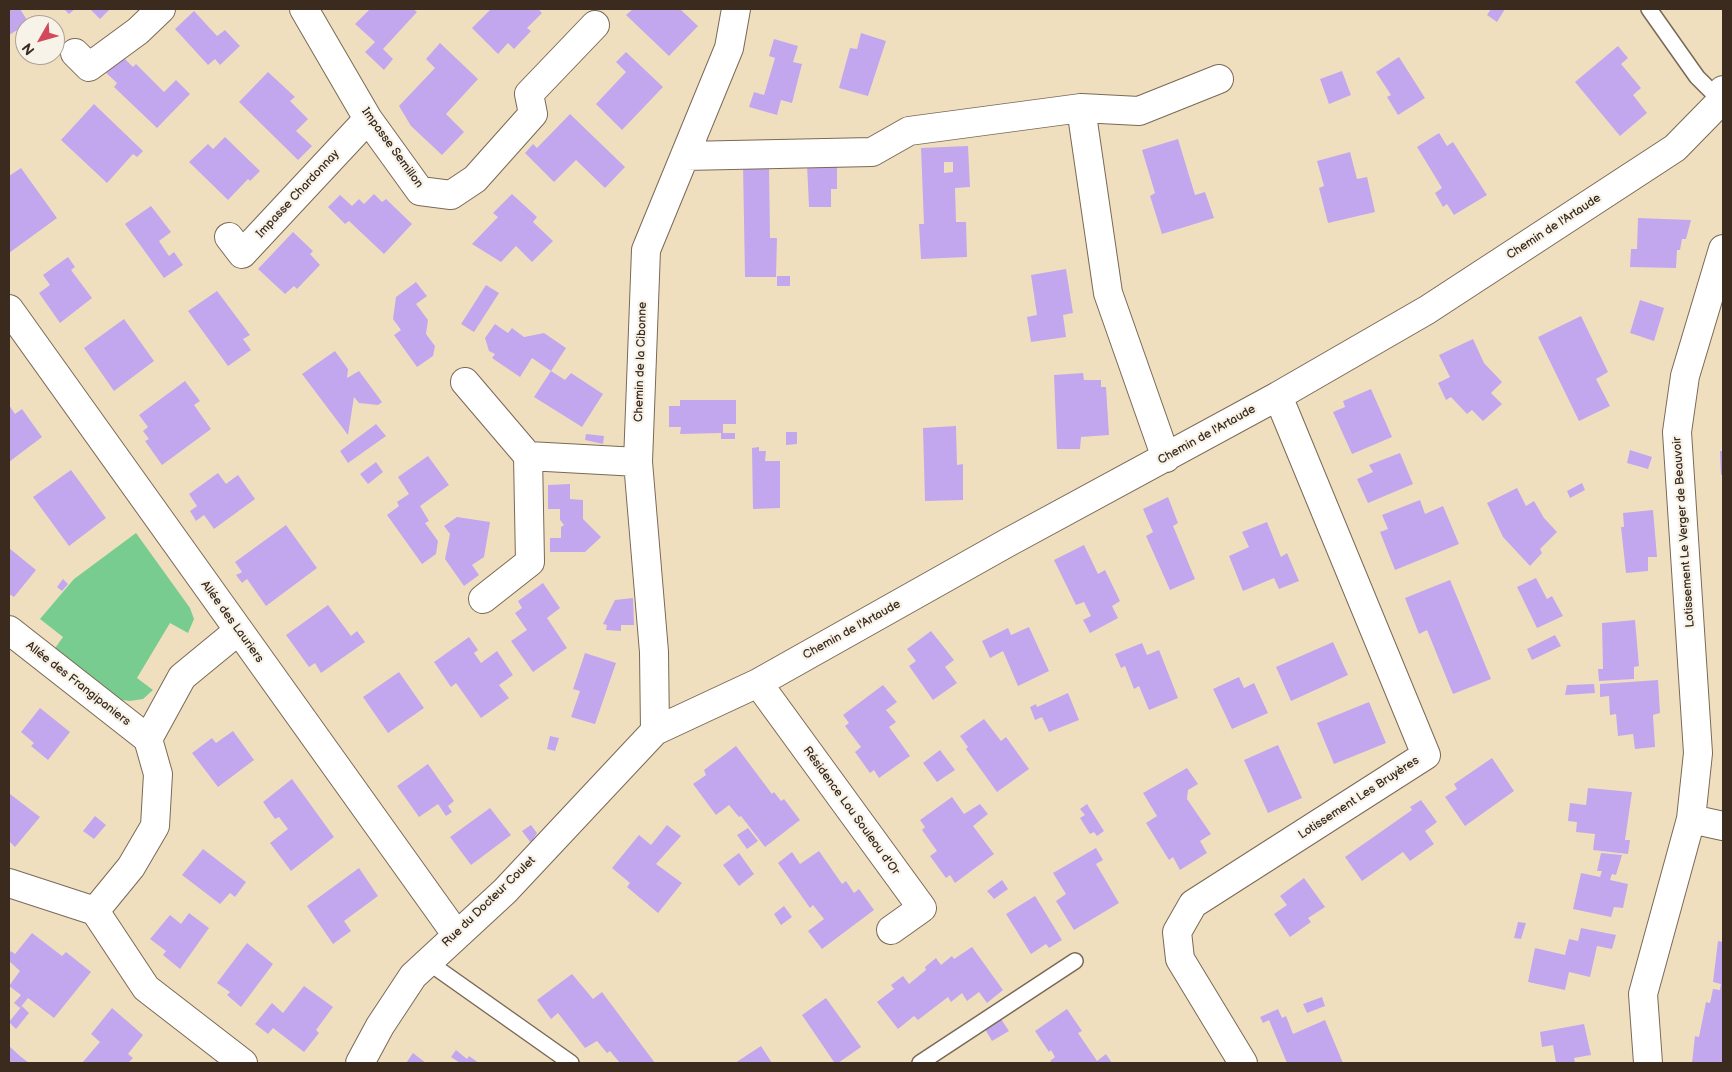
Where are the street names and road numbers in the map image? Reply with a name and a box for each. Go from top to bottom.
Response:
street label: Impasse Semillon [358,105,426,191]
street label: Impasse Chardonnay [253,147,343,241]
street label: Chemin de l'Artaude [1504,191,1604,263]
street label: Chemin de la Cibonne [632,302,650,422]
street label: Chemin de l'Artaude [1156,402,1258,468]
street label: Lotissement Le Verger de Beauvoir [1670,436,1698,628]
street label: Allée des Lauriers [197,578,267,666]
street label: Chemin de l'Artaude [801,597,903,663]
street label: Allée des Frangipaniers [23,639,133,729]
street label: Résidence Lou Souleou d'Or [800,744,902,878]
street label: Lotissement Les Bruyères [1296,754,1422,842]
street label: Rue du Docteur Coulet [439,854,539,950]

